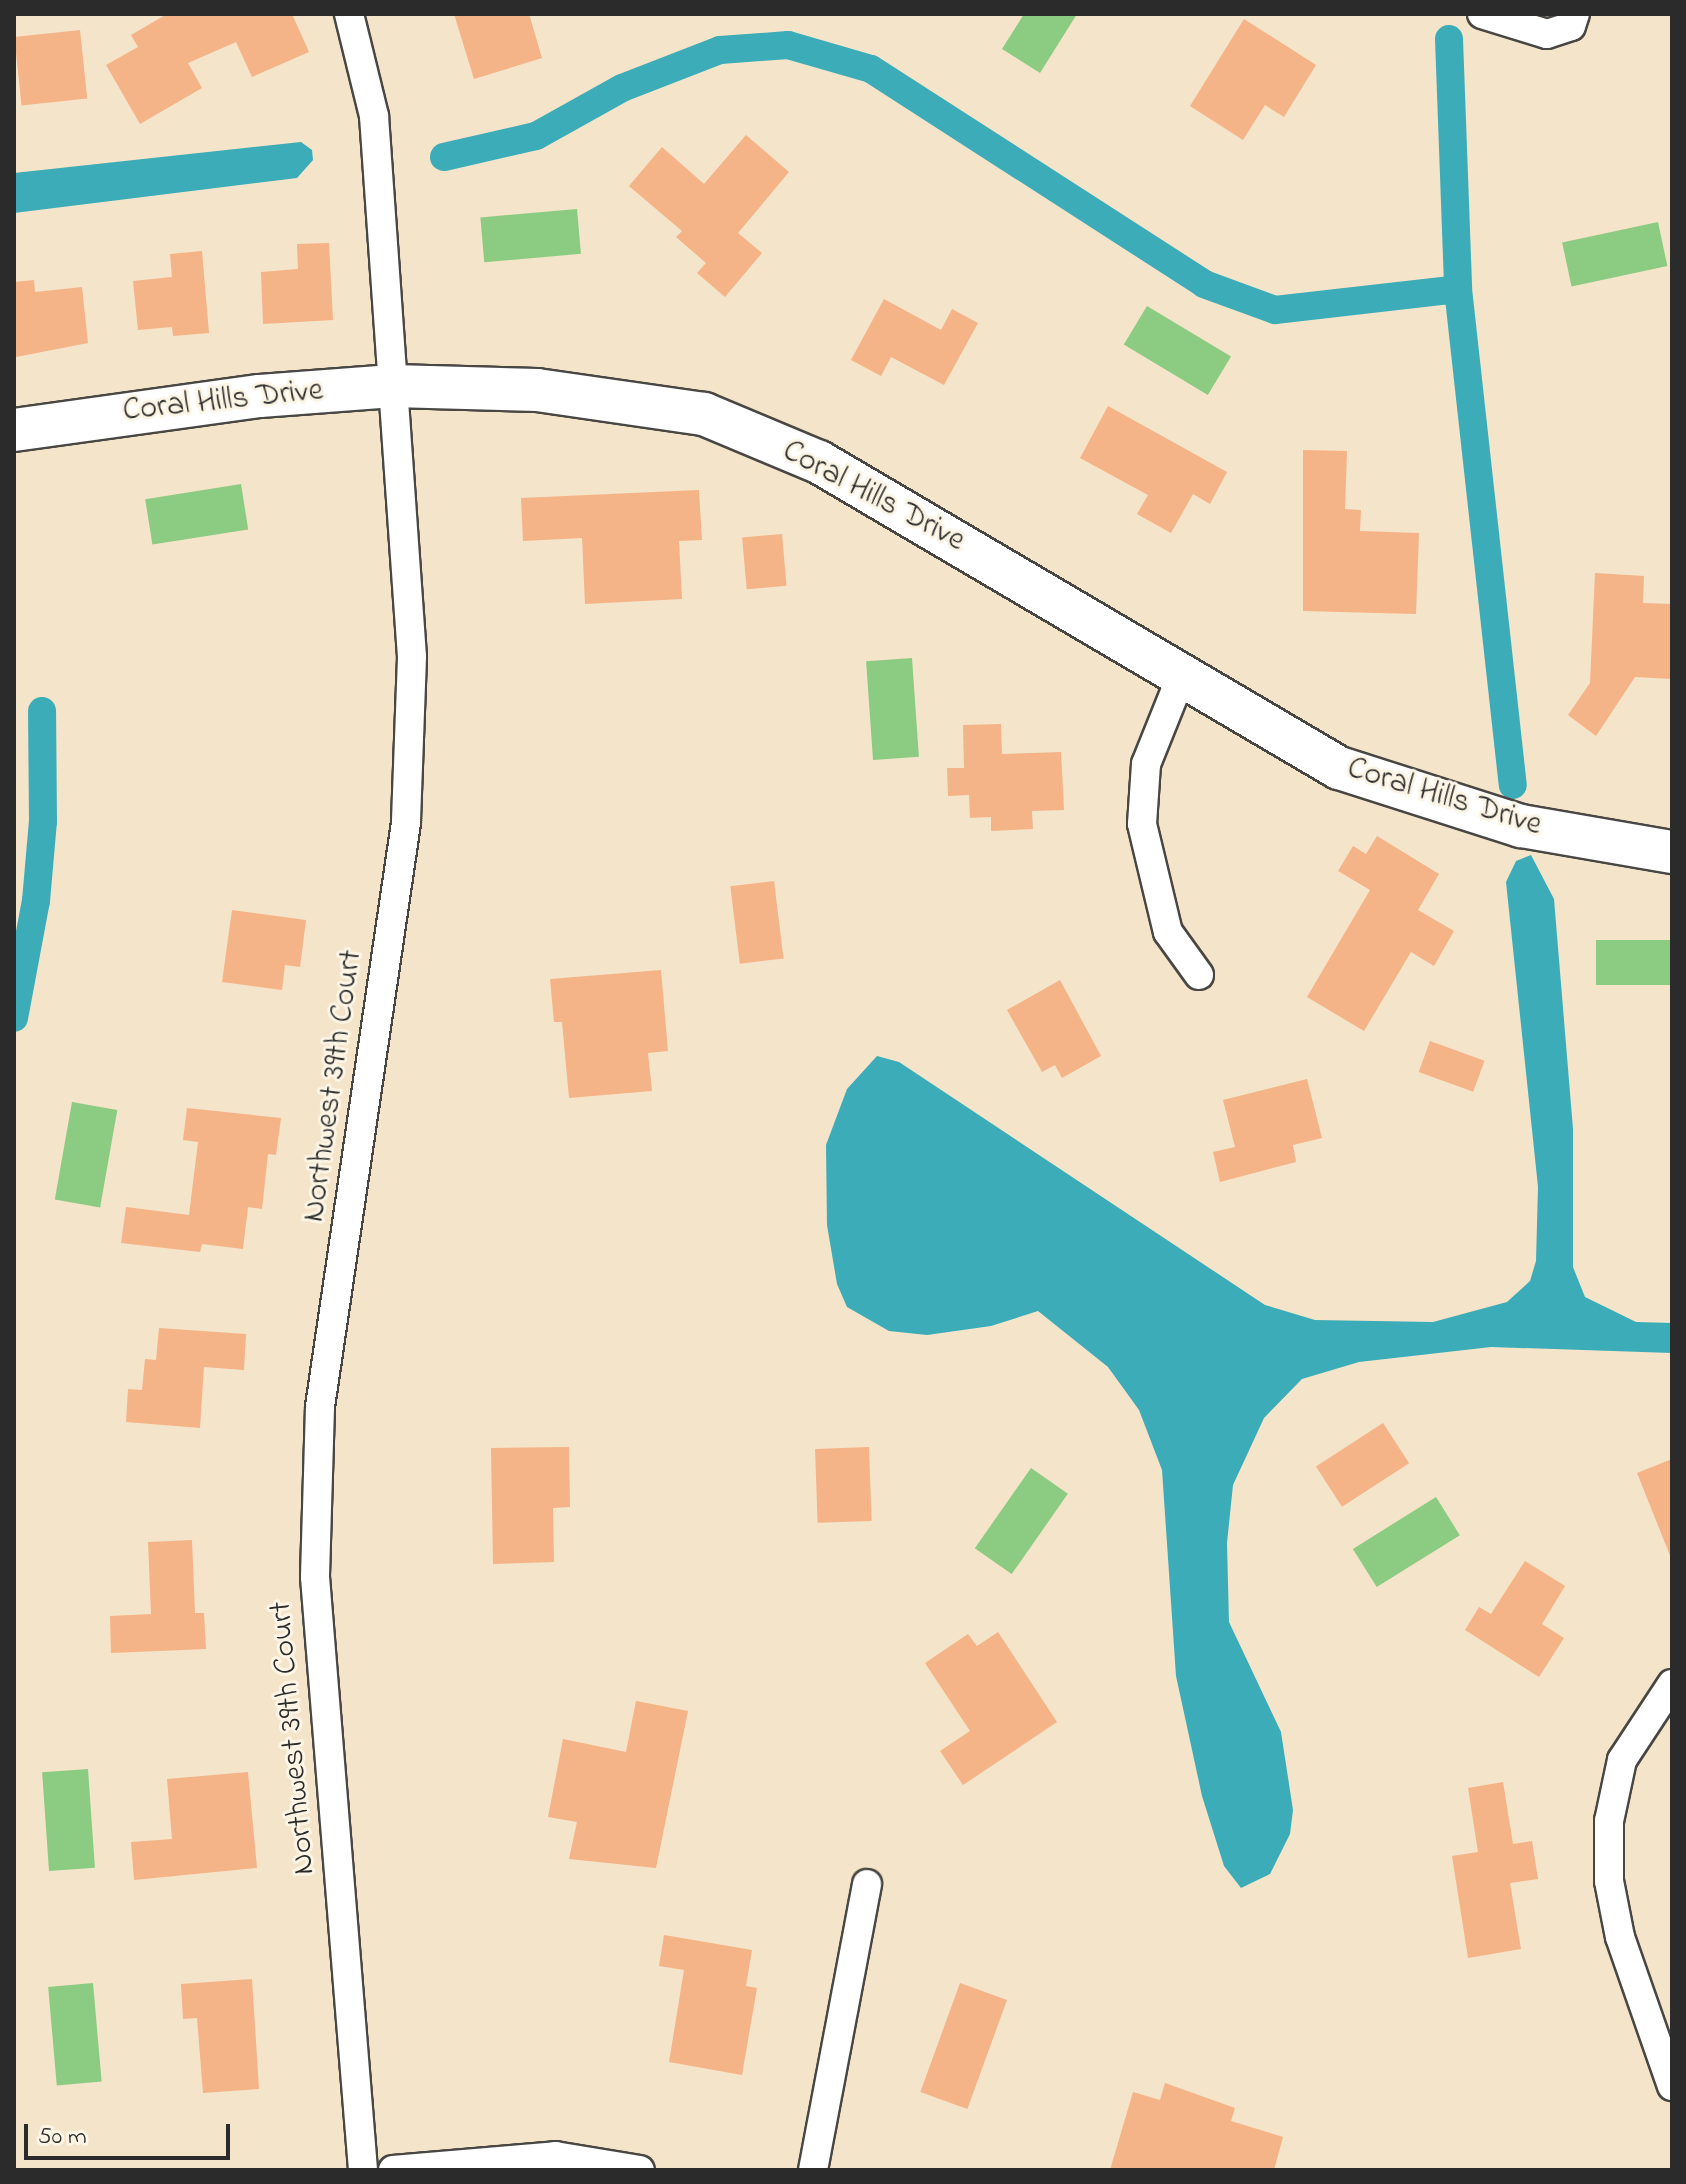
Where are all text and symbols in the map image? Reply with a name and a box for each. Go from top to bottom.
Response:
street label: Coral Hills Drive [121,372,325,432]
street label: Coral Hills Drive [775,433,971,561]
street label: Coral Hills Drive [1342,750,1546,846]
street label: Northwest 39th Court [296,947,372,1225]
street label: Northwest 39th Court [263,1600,325,1876]
scale bar [28,2108,234,2158]
text: 50 m [38,2120,87,2155]

